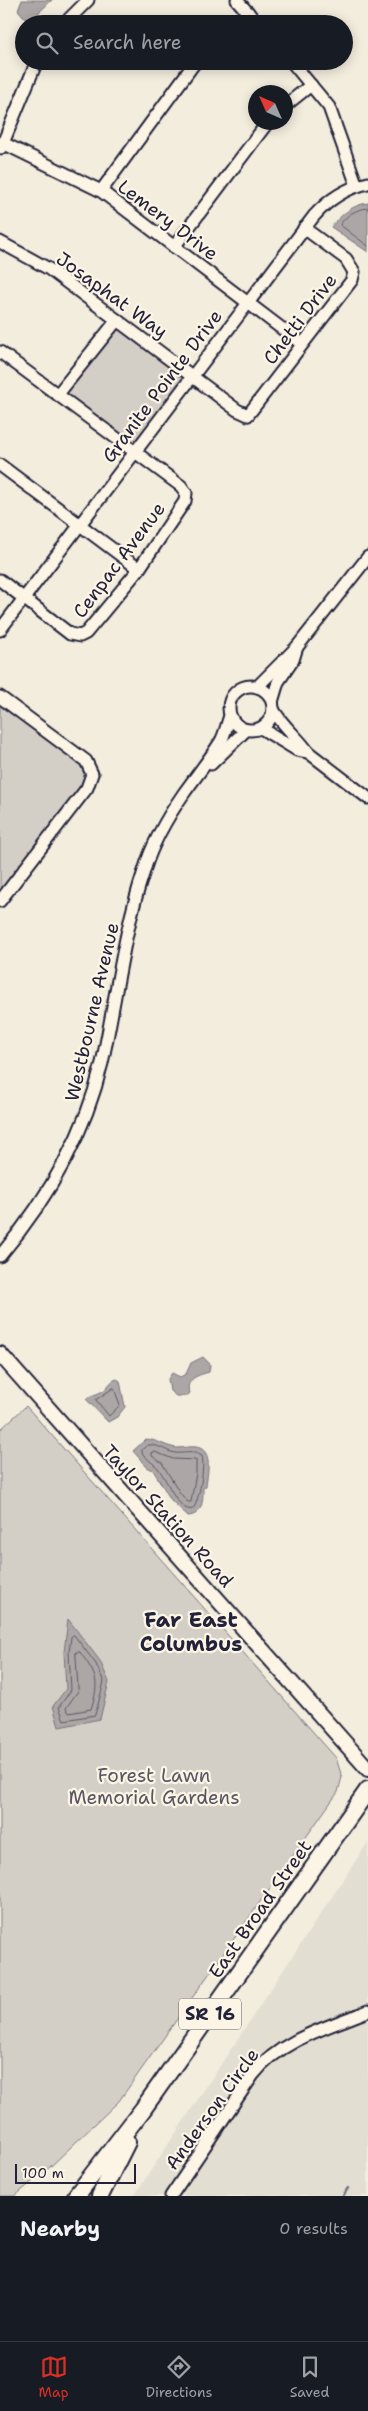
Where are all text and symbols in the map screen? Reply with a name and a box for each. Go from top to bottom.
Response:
search box [15,15,353,70]
icon: search [33,29,61,57]
text: Search here [73,30,182,55]
north arrow [248,85,293,130]
street label: Lemery Drive [113,174,223,266]
street label: Josaphat Way [51,246,173,344]
street label: Chetti Drive [258,268,342,370]
street label: Granite Pointe Drive [96,304,228,468]
street label: Cenpac Avenue [67,497,171,623]
street label: Westbourne Avenue [59,920,125,1104]
street label: Taylor Station Road [97,1439,239,1593]
district label: Far East Columbus [140,1606,242,1658]
park label: Forest Lawn Memorial Gardens [68,1763,240,1810]
street label: East Broad Street [203,1835,317,1983]
road number: SR 16 [179,1998,241,2030]
street label: Anderson Circle [159,2043,265,2175]
scale bar [15,2161,136,2184]
text: 100 m [22,2164,64,2182]
text: Nearby [20,2215,100,2243]
text: 0 results [279,2218,348,2239]
tab: Map [39,2353,69,2401]
tab: Directions [146,2353,212,2401]
tab: Saved [290,2353,329,2401]

